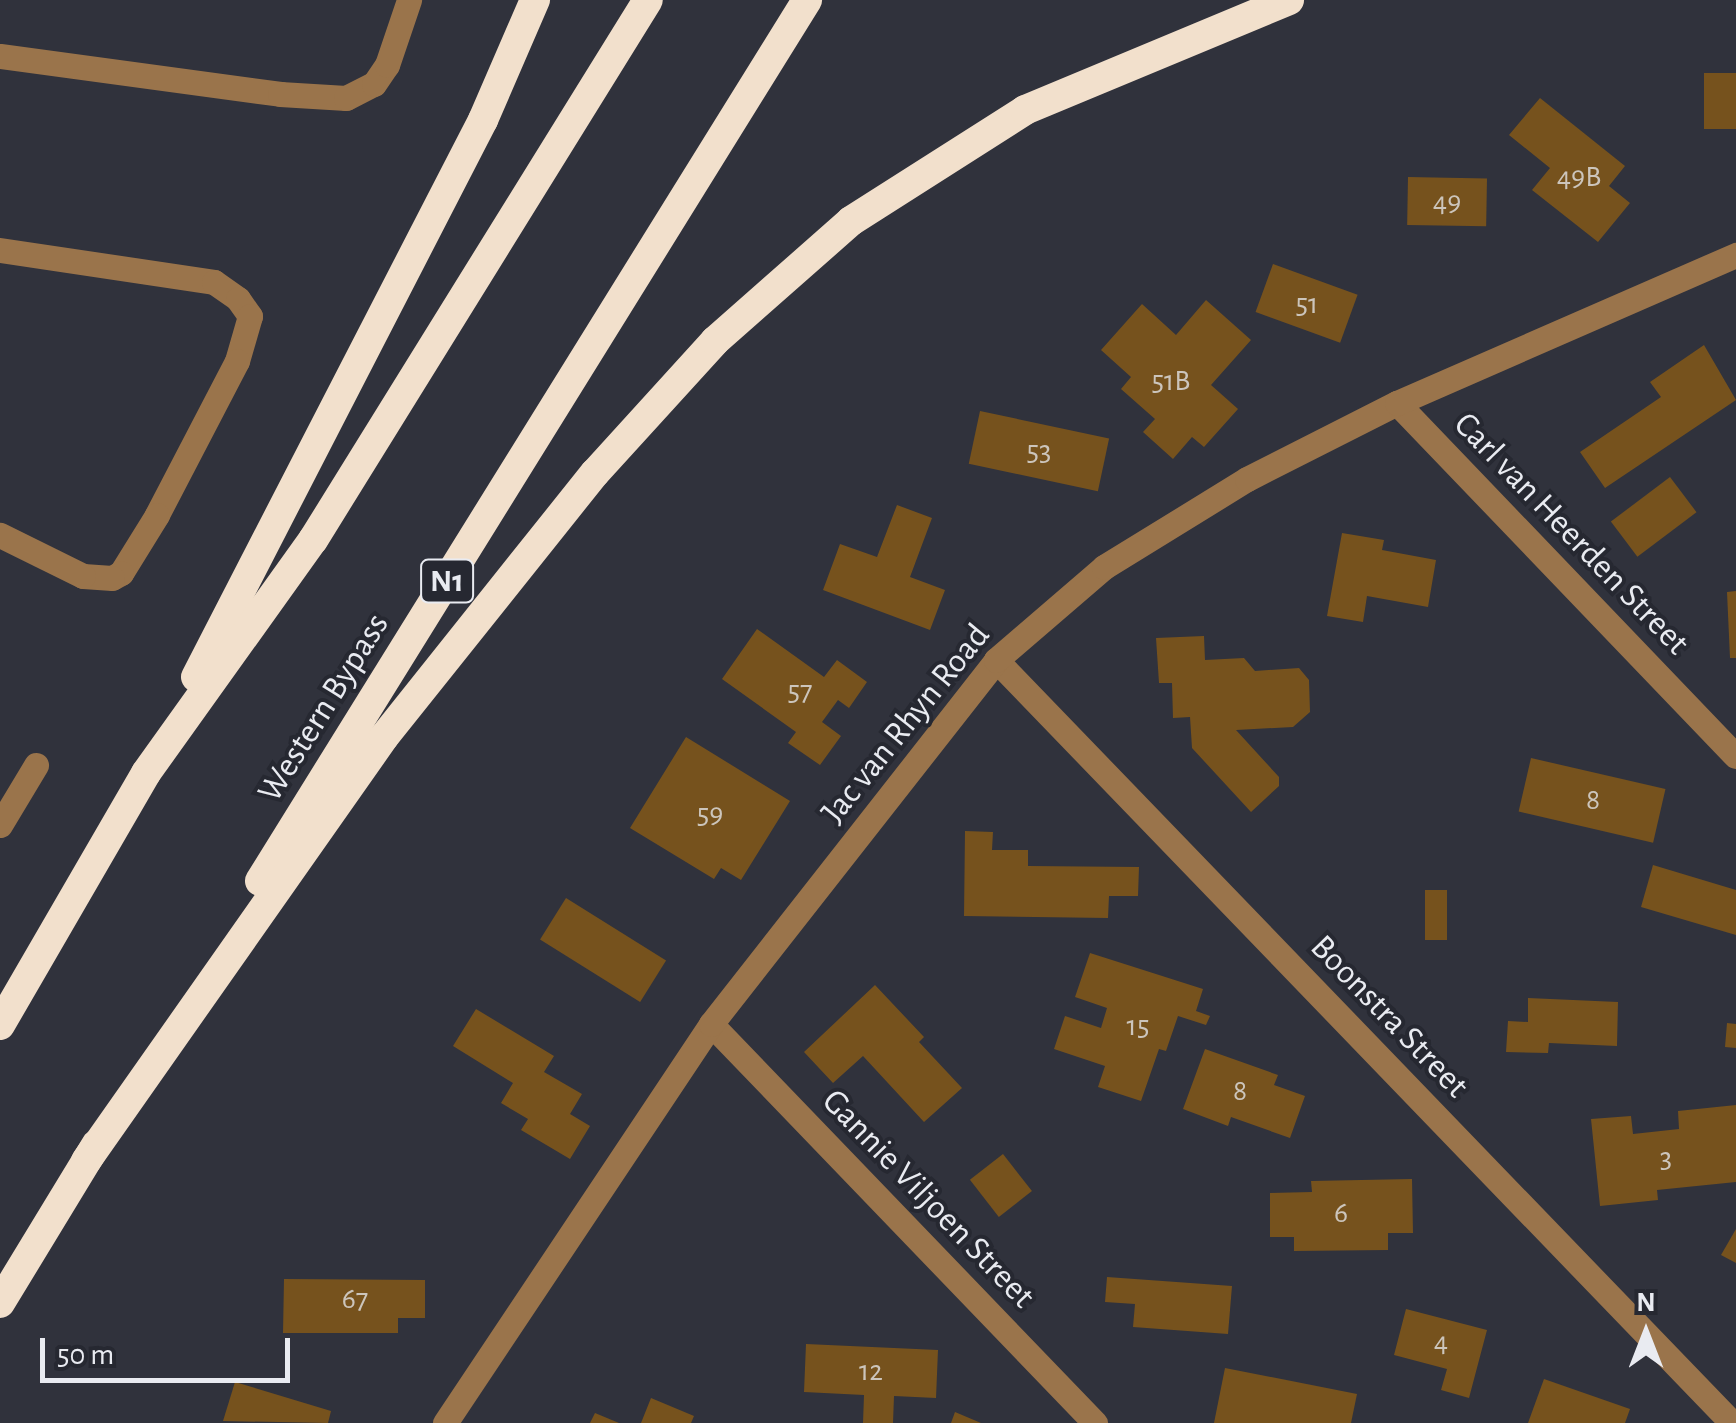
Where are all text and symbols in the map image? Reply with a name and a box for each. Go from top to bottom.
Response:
house number: 49B [1557,159,1601,195]
house number: 49 [1433,184,1461,220]
house number: 51 [1296,286,1318,322]
house number: 51B [1152,363,1190,399]
street label: Carl van Heerden Street [1444,404,1698,664]
house number: 53 [1027,433,1051,469]
road number: N1 [420,554,474,608]
street label: Western Bypass [249,606,399,810]
street label: Jac van Rhyn Road [813,616,999,832]
house number: 57 [787,673,813,709]
house number: 8 [1586,782,1600,818]
house number: 59 [697,796,723,832]
street label: Boonstra Street [1301,927,1477,1107]
house number: 15 [1127,1008,1149,1044]
house number: 8 [1233,1073,1247,1109]
street label: Gannie Viljoen Street [813,1081,1043,1317]
house number: 3 [1660,1140,1672,1176]
house number: 6 [1334,1195,1348,1231]
house number: 67 [342,1281,368,1317]
north arrow [1596,1283,1696,1383]
text: N [1636,1289,1656,1317]
scale bar [45,1318,295,1380]
house number: 4 [1434,1324,1448,1360]
text: 50 m [57,1340,114,1370]
house number: 12 [859,1353,883,1389]

